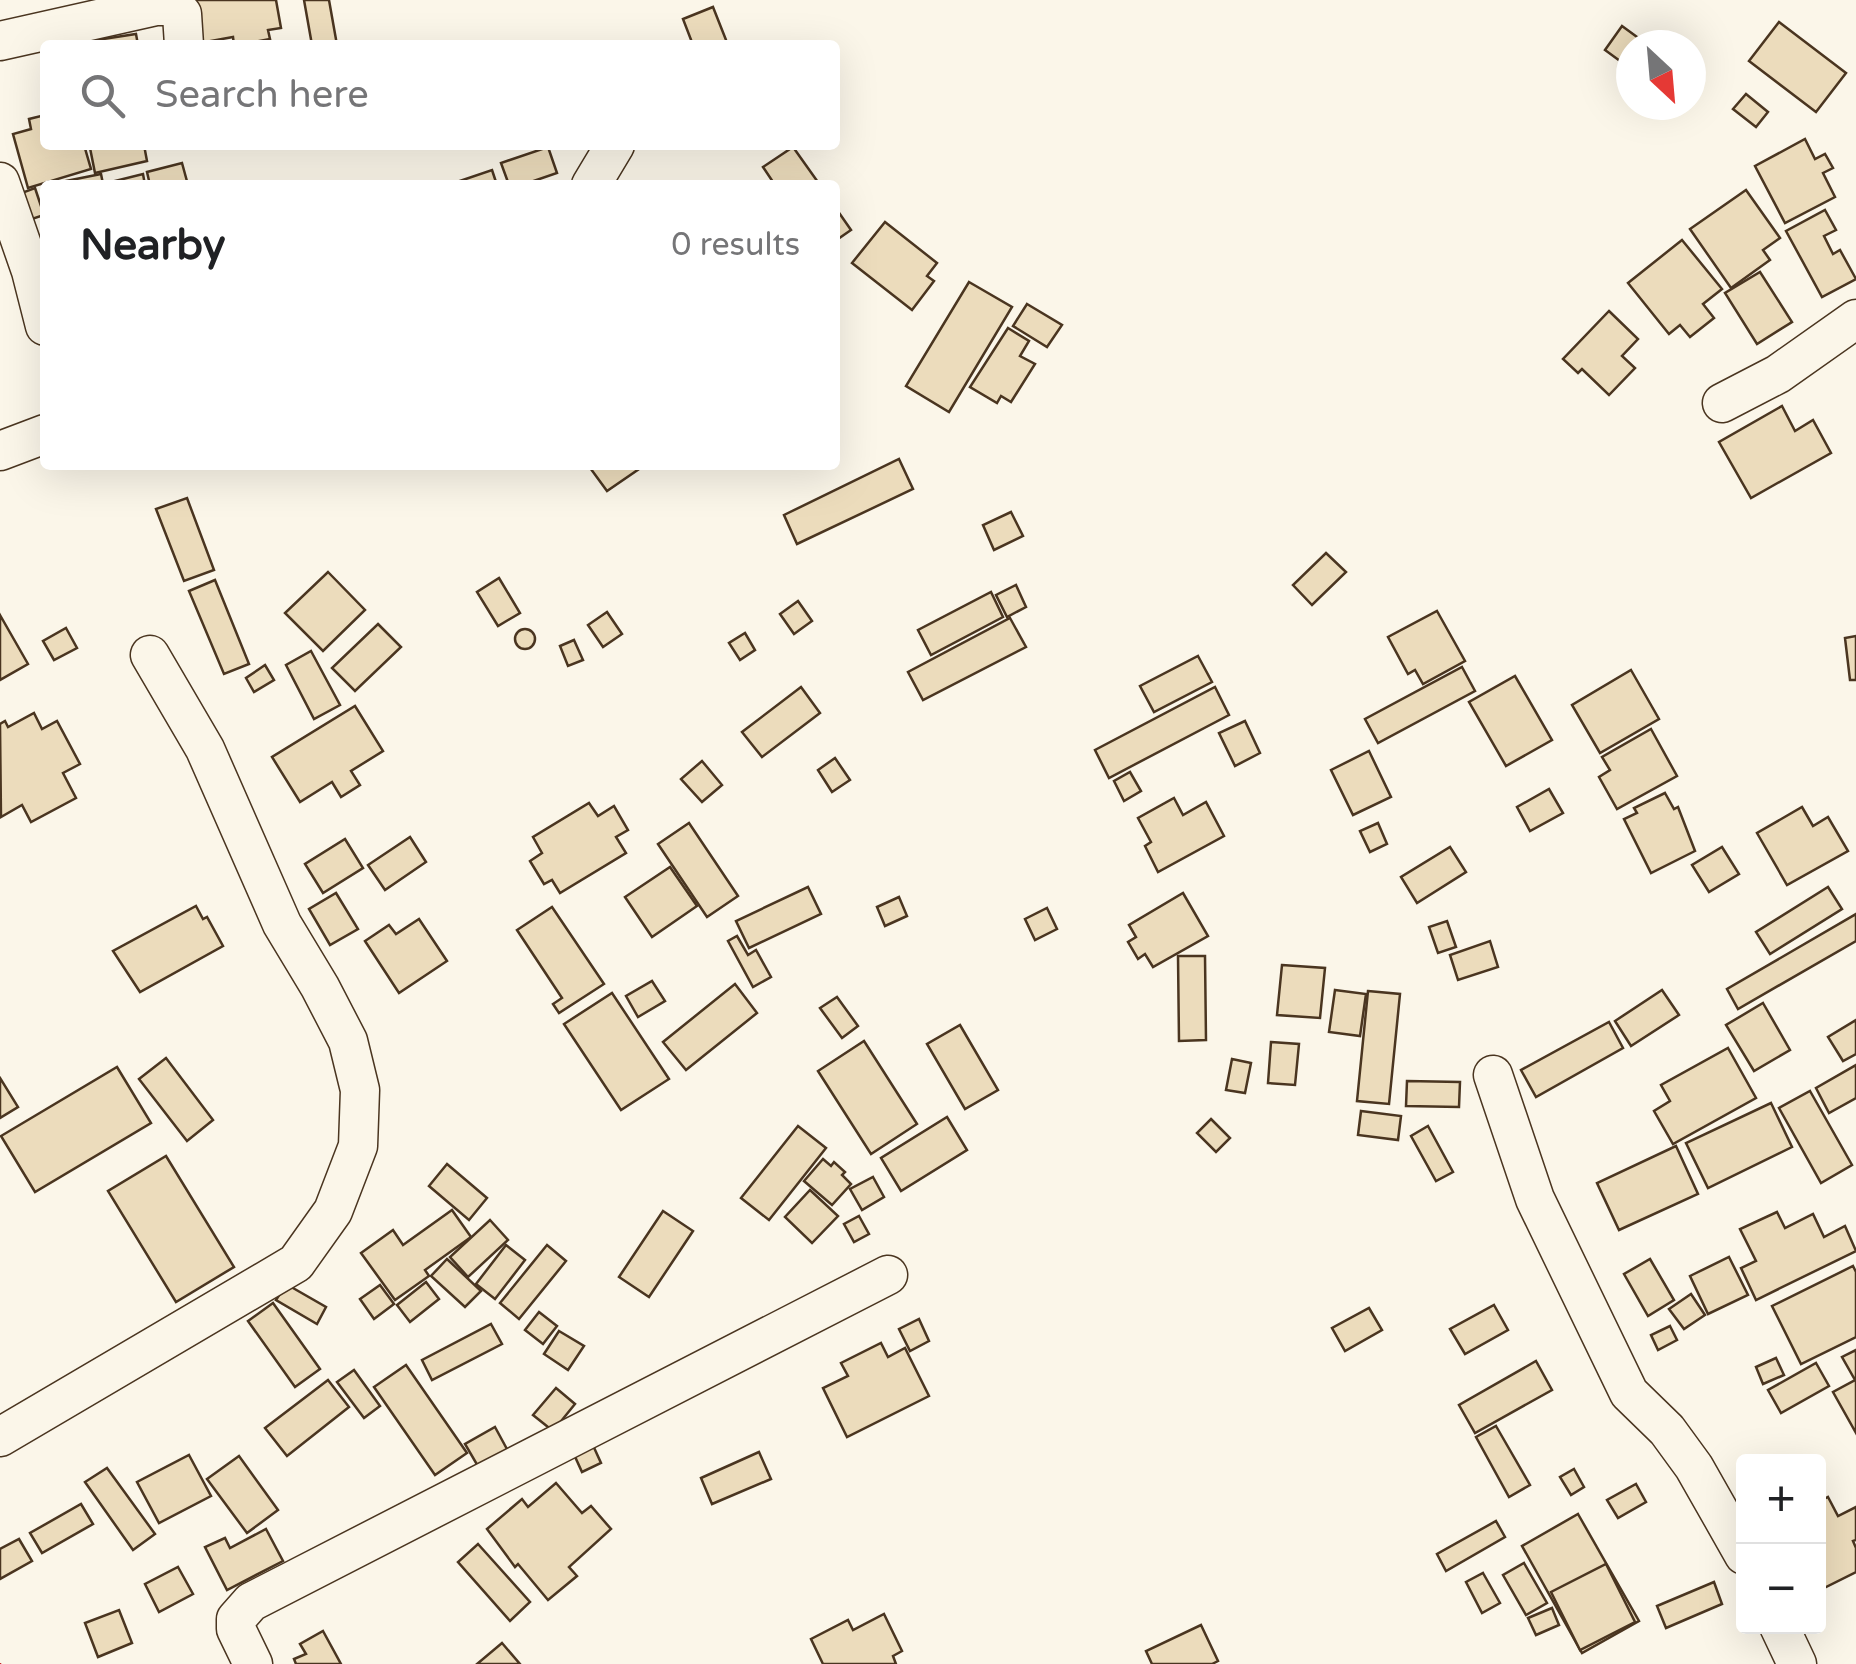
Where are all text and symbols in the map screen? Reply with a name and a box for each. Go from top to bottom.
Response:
north arrow [1616,30,1706,120]
search box [40,40,840,150]
icon: search [75,68,130,123]
text: Search here [155,72,369,118]
text: Nearby [80,220,225,271]
text: 0 results [671,226,800,264]
map controls [1736,1454,1826,1634]
button: + [1736,1454,1826,1544]
button: − [1736,1544,1826,1634]

